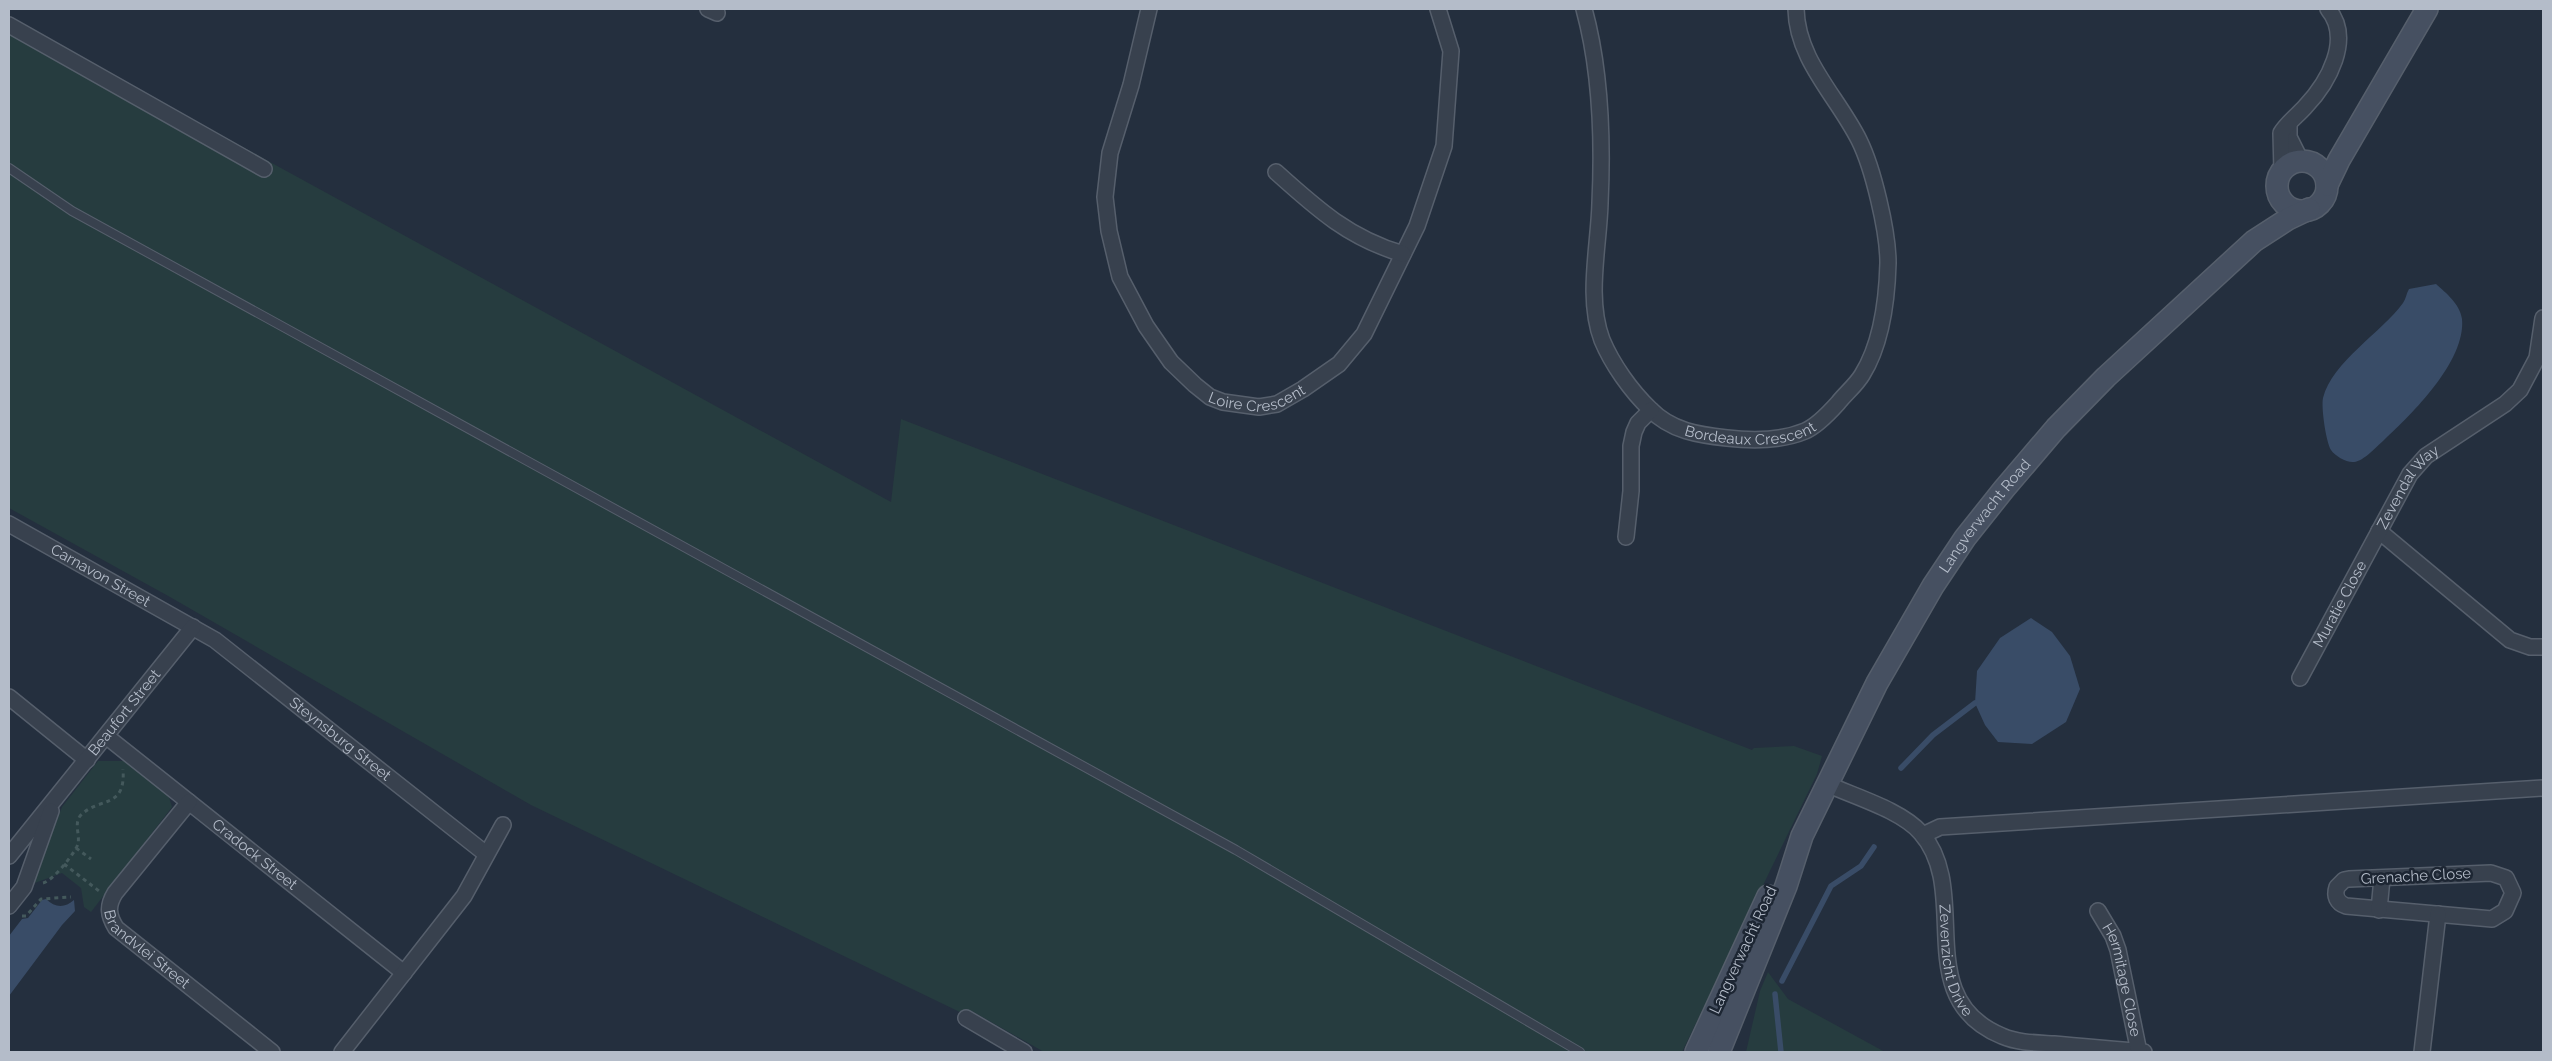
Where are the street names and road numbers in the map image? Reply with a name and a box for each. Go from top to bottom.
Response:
street label: Loire Crescent [1206,381,1308,416]
street label: Bordeaux Crescent [1683,418,1819,449]
street label: Zevendal Way [2373,441,2442,532]
street label: Langverwacht Road [1935,456,2034,576]
street label: Carnavon Street [48,540,153,611]
street label: Muratie Close [2309,557,2371,650]
street label: Beaufort Street [84,666,164,759]
street label: Steynsburg Street [286,693,395,785]
street label: Cradock Street [209,815,301,894]
street label: Grenache Close [2360,864,2472,888]
street label: Langverwacht Road [1706,883,1780,1017]
street label: Zevenzicht Drive [1936,904,1976,1020]
street label: Brandvlei Street [100,908,194,992]
street label: Hermitage Close [2098,920,2145,1038]

